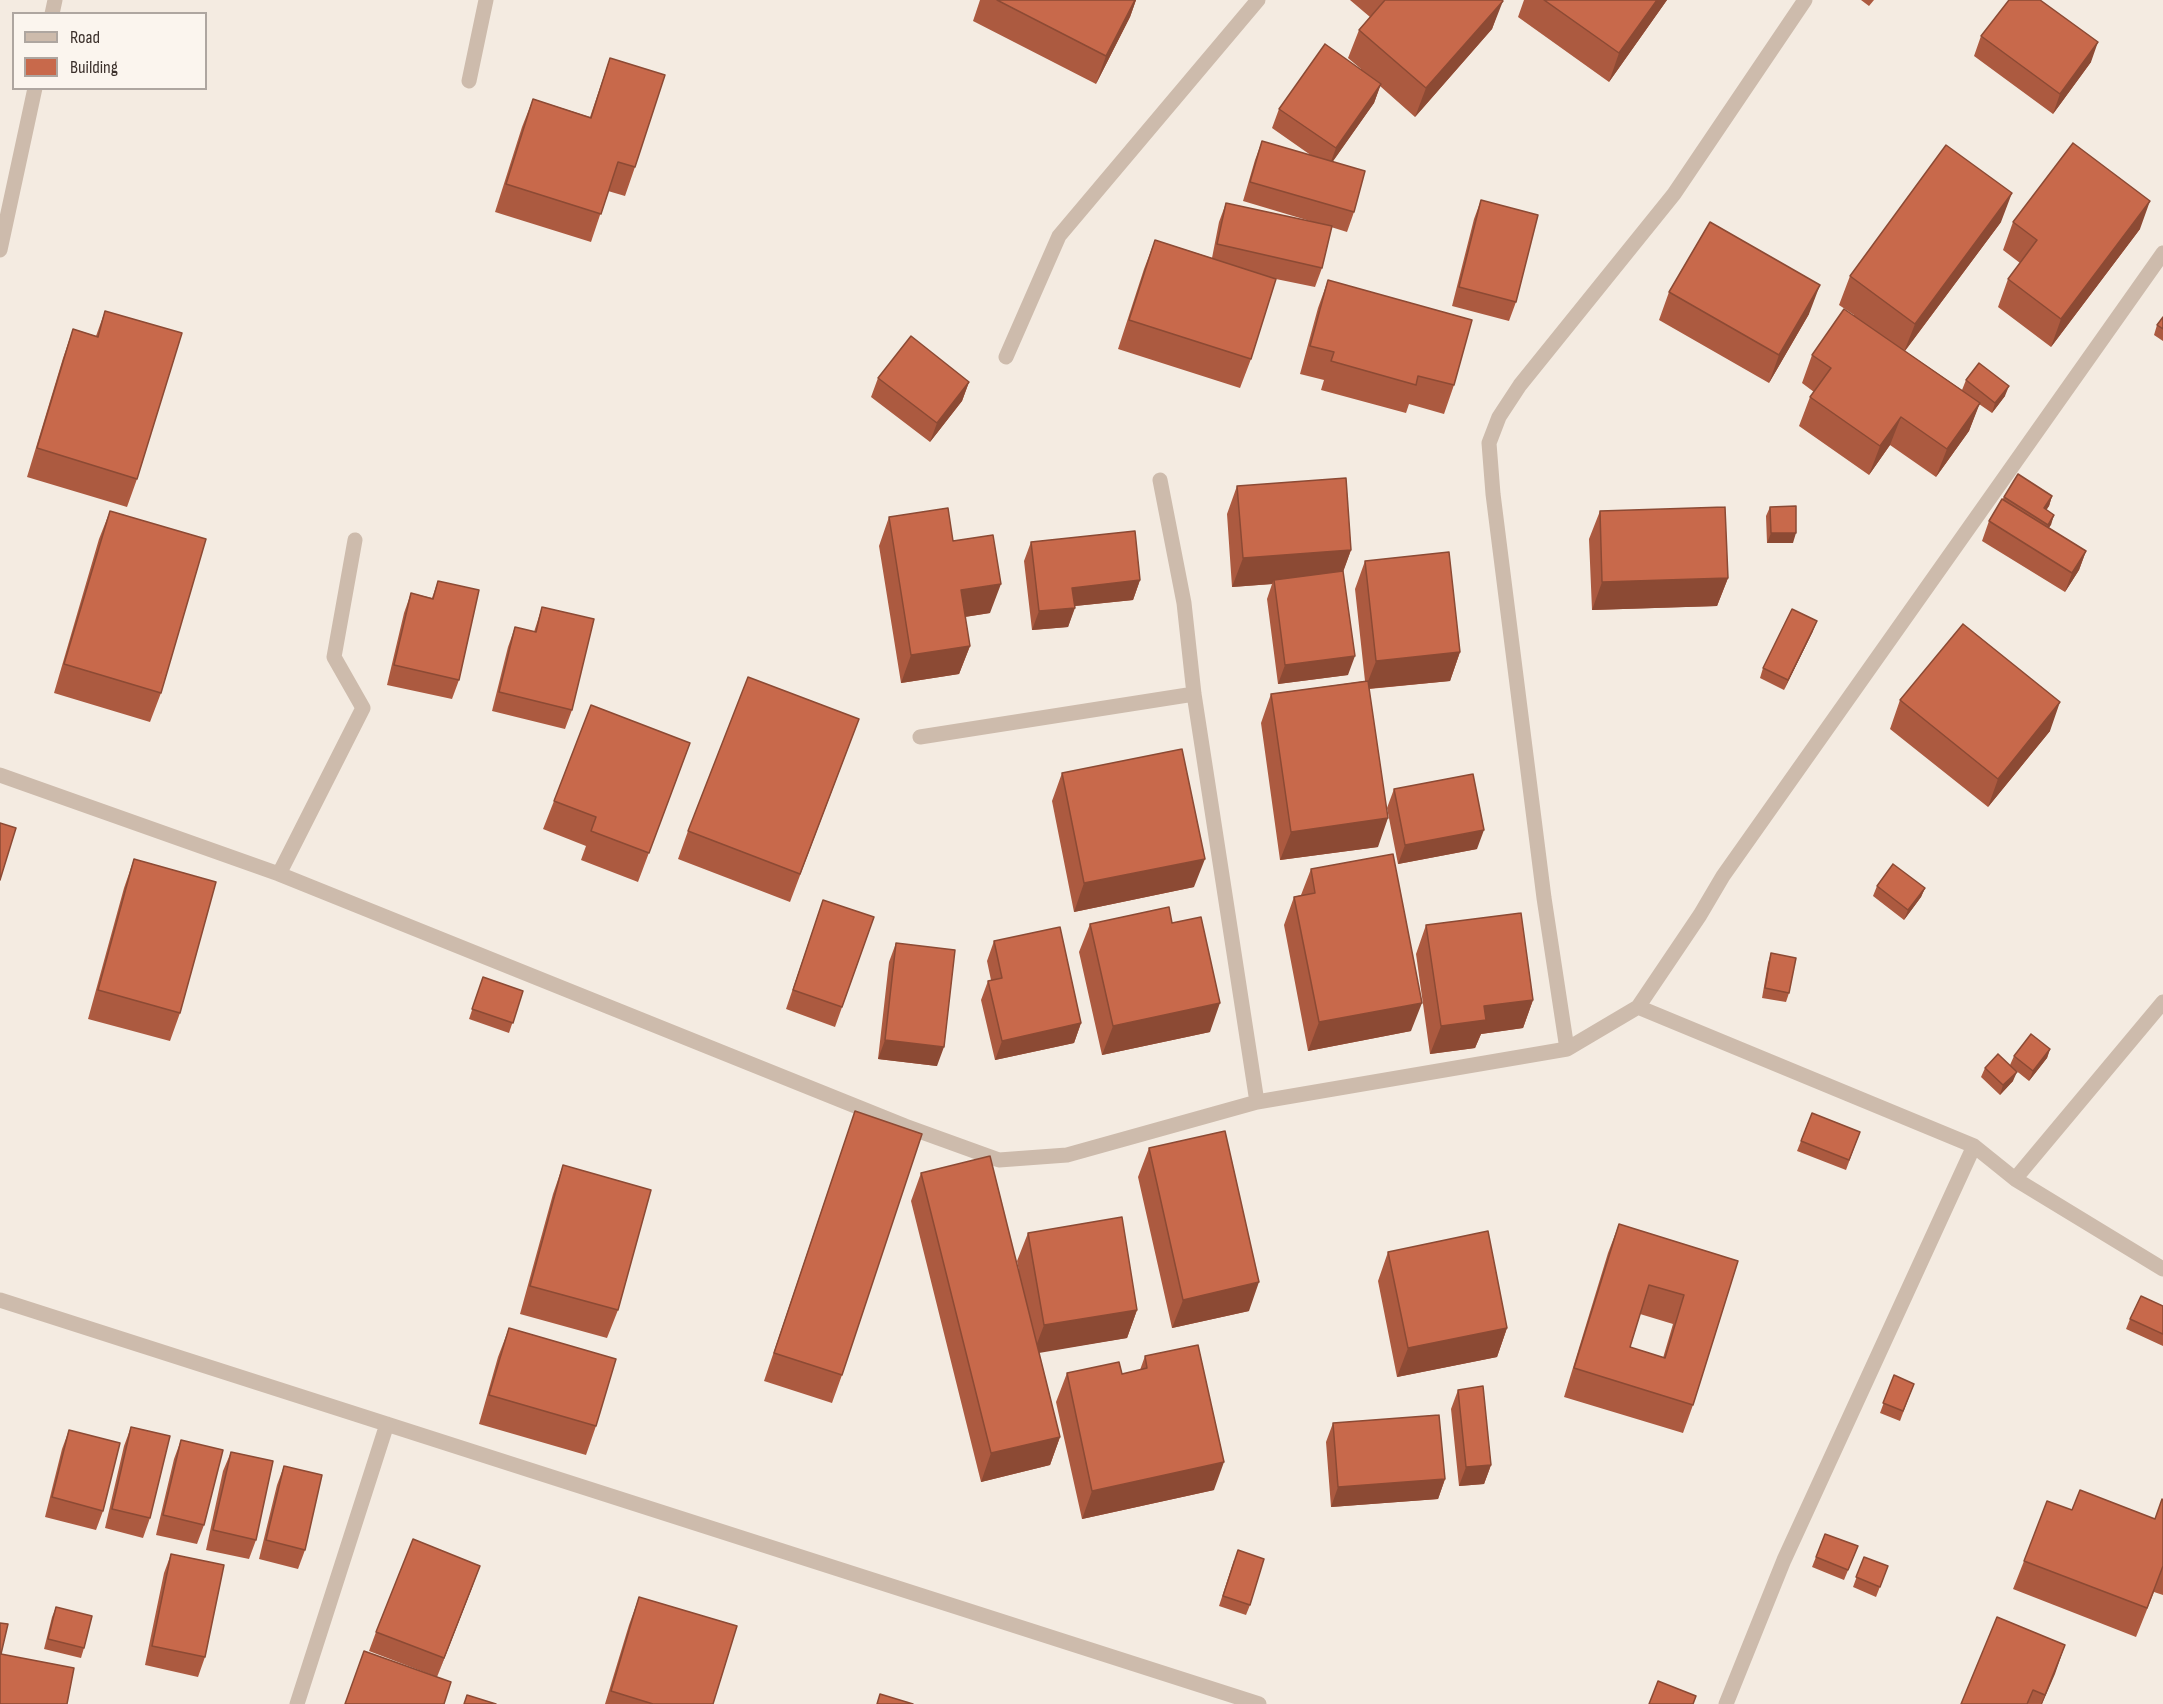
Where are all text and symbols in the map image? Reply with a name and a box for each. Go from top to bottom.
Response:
legend [12,12,207,90]
text: Road [70,27,100,48]
text: Building [70,57,118,78]

